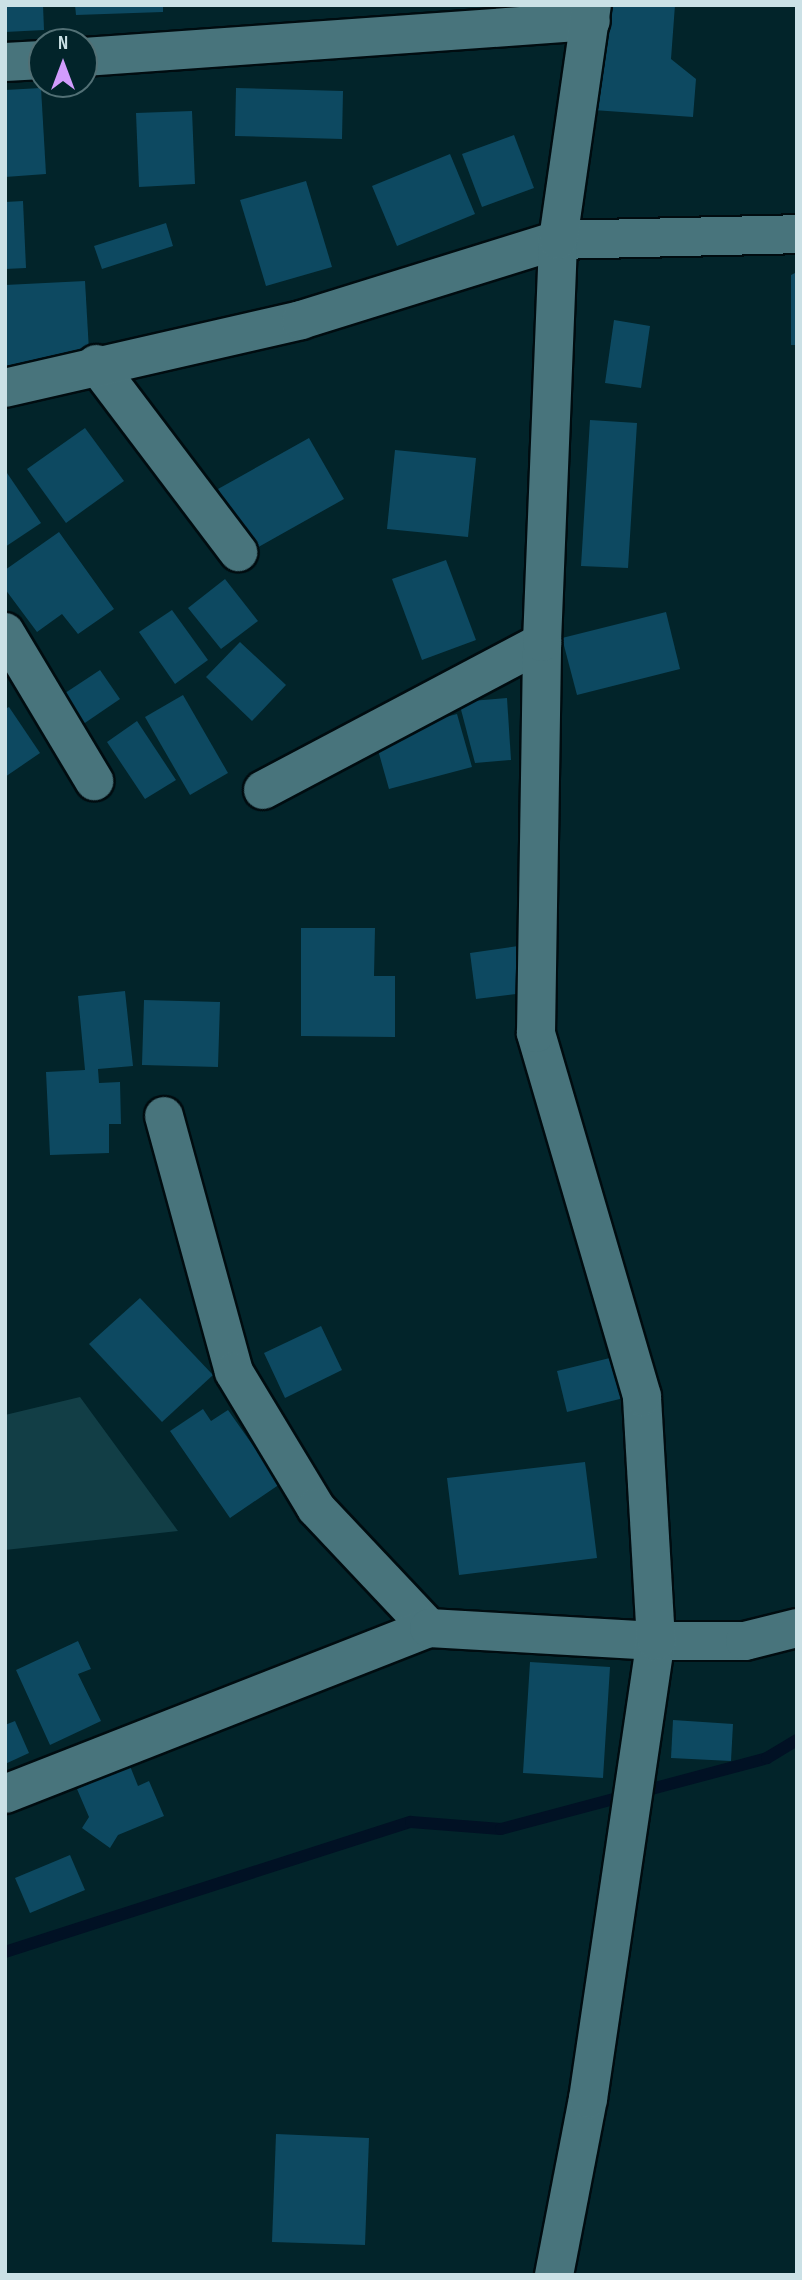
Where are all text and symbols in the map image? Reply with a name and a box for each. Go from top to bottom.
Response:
north arrow [28,28,98,98]
text: N [58,32,68,55]

